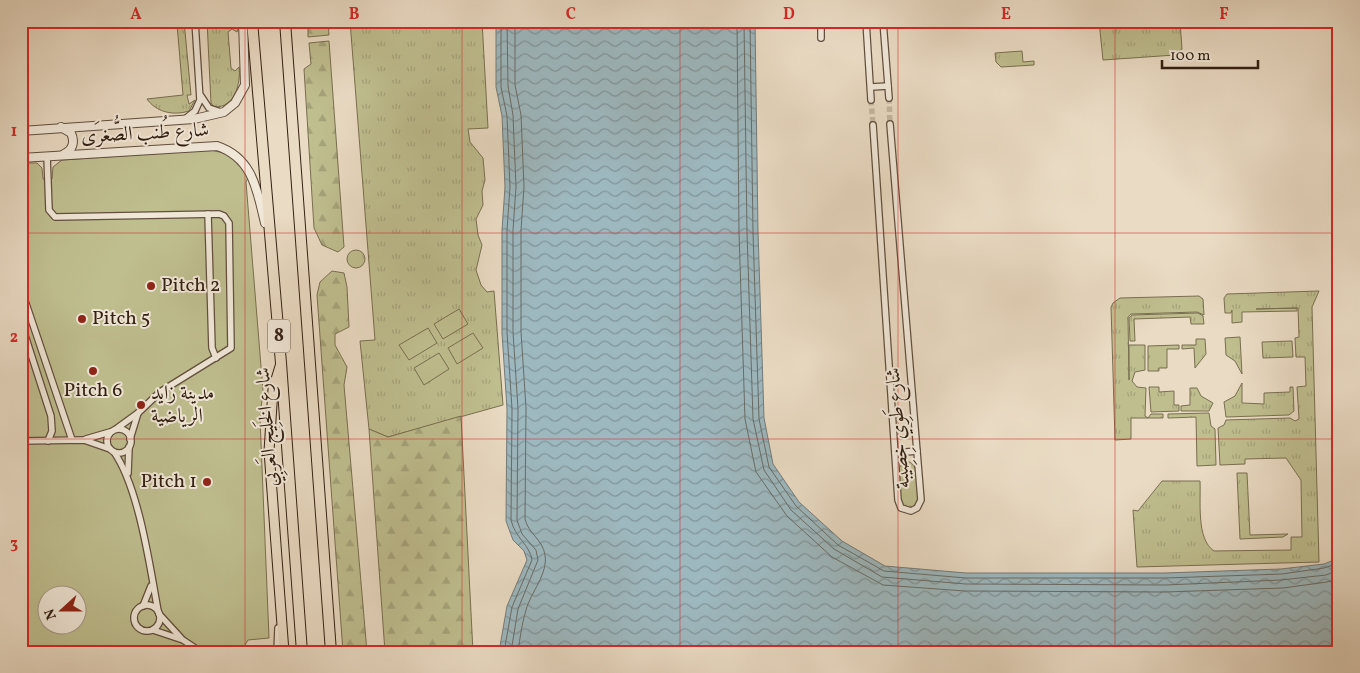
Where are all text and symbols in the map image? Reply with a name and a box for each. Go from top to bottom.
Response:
text: A [130,4,142,26]
text: B [349,4,360,26]
text: C [566,4,576,26]
text: D [783,4,795,26]
text: E [1001,4,1011,26]
text: F [1219,4,1229,26]
scale bar [1162,38,1259,70]
text: 100 m [1170,46,1210,67]
street label: شارع طُنب الصُّغرَى [80,110,210,153]
text: 1 [11,121,17,143]
place label: Pitch 2 [161,272,221,300]
marker: Pitch 2 [145,280,157,292]
place label: Pitch 5 [92,305,150,333]
marker: Pitch 5 [76,313,88,325]
road number: 8 [268,320,290,352]
text: 2 [10,327,18,349]
marker: Pitch 6 [87,365,99,377]
street label: شارع الخَلِيج العَربِي [248,366,288,488]
street label: شارع طَوِي خِصِيبة [878,366,920,490]
place label: Pitch 6 [64,377,122,405]
place label: مدينة زايد الرياضية [151,380,214,431]
marker: مدينة زايد الرياضية [135,399,147,411]
place label: Pitch 1 [140,468,197,496]
marker: Pitch 1 [201,476,213,488]
text: 3 [10,533,18,555]
north arrow [38,586,88,636]
text: N [41,606,62,622]

